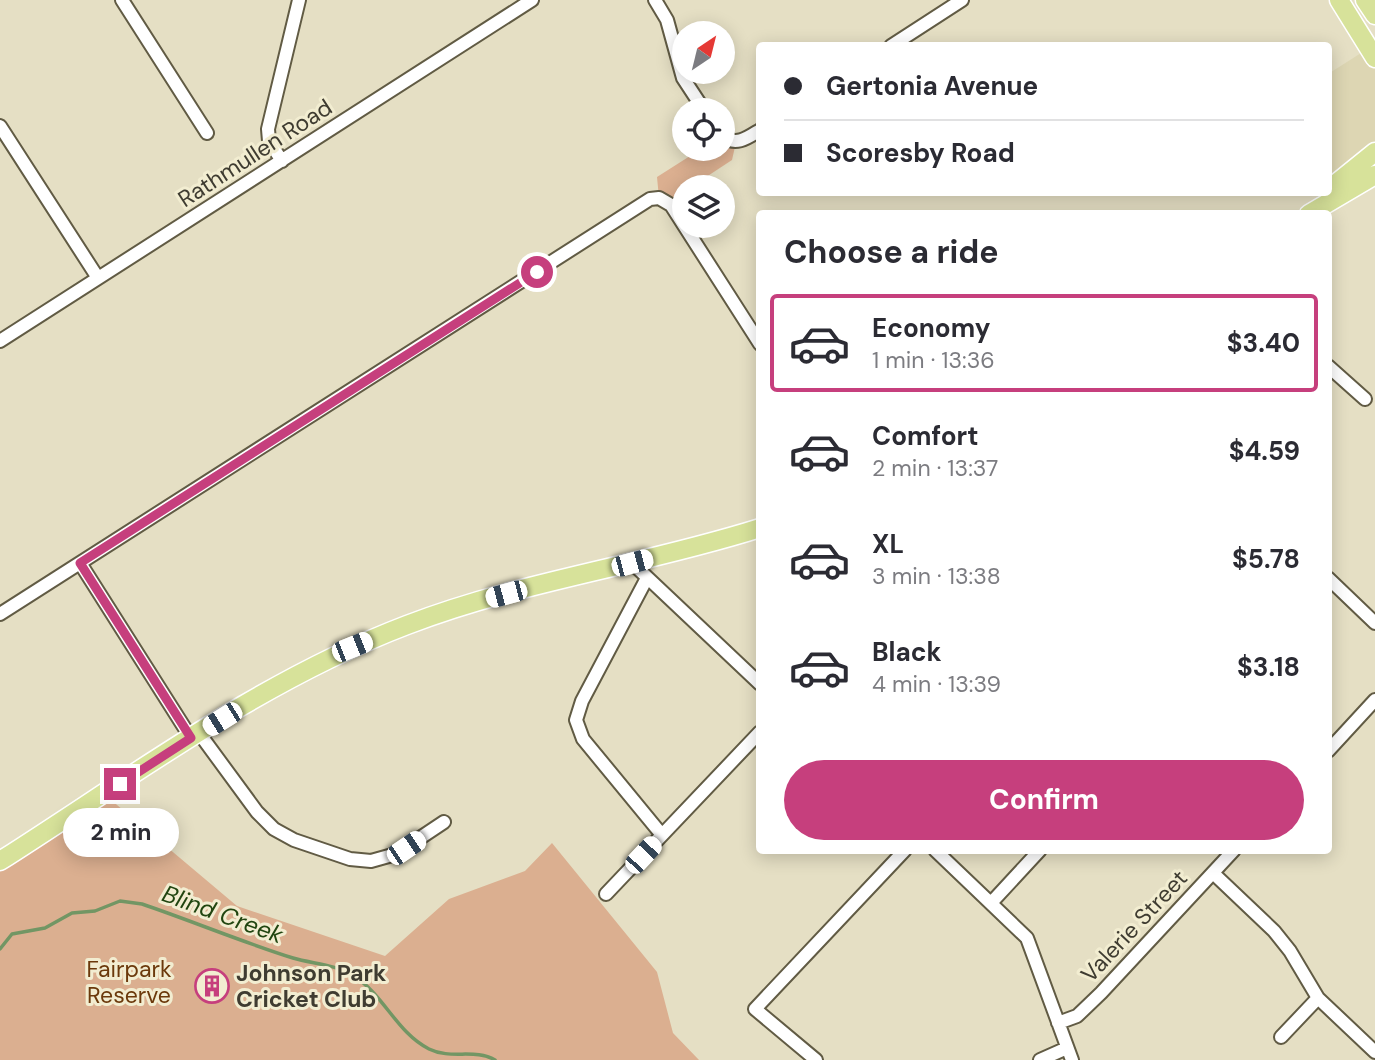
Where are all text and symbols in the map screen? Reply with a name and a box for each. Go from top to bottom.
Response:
north arrow [672,21,735,84]
map controls [672,21,735,238]
text: Gertonia Avenue [826,69,1038,103]
street label: Rathmullen Road [172,92,338,214]
button: locate [672,98,735,161]
text: Scoresby Road [826,136,1015,170]
button: layers [672,175,735,238]
text: Choose a ride [784,231,999,273]
route start [521,256,553,288]
text: Economy [872,311,990,345]
icon: car [788,312,851,375]
text: $3.40 [1227,326,1300,360]
text: 1 min · 13:36 [872,345,995,375]
text: Comfort [872,419,978,453]
icon: car [788,420,851,483]
text: $4.59 [1229,434,1300,468]
text: 2 min · 13:37 [872,453,998,483]
text: XL [872,527,904,561]
icon: car [788,528,851,591]
text: $5.78 [1232,542,1300,576]
car [609,547,656,579]
text: 3 min · 13:38 [872,561,1001,591]
car [483,578,530,610]
car [329,629,376,665]
text: Black [872,635,942,669]
icon: car [788,636,851,699]
text: $3.18 [1237,650,1300,684]
text: 4 min · 13:39 [872,669,1001,699]
car [199,699,246,739]
button: Confirm [784,760,1304,840]
route end [104,768,136,800]
callout: 2 min [62,808,178,858]
text: 2 min [91,817,151,847]
car [383,828,430,868]
car [621,832,666,878]
street label: Valerie Street [1074,863,1194,989]
water label: Blind Creek [158,878,288,950]
park label: Fairpark Reserve [86,954,172,1010]
place label: Johnson Park Cricket Club [236,958,386,1014]
building icon: Johnson Park Cricket Club [193,967,231,1005]

